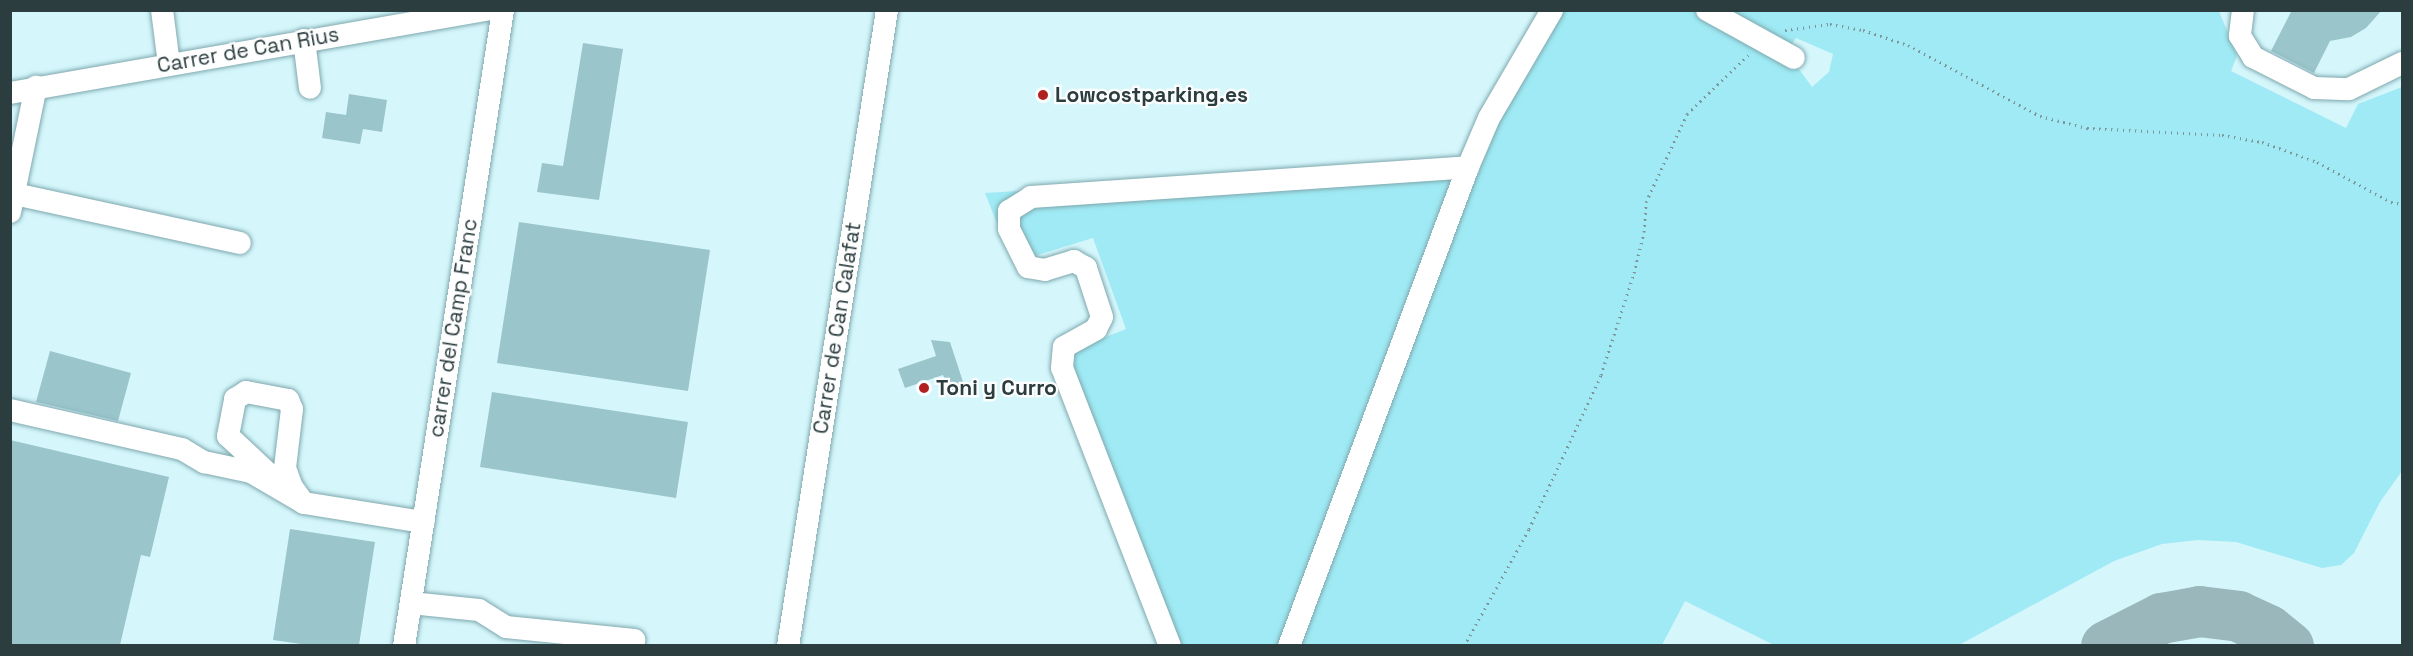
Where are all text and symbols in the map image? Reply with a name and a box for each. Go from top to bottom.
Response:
street label: Carrer de Can Rius [155,22,341,78]
place label: Lowcostparking.es [1055,82,1248,108]
marker: Lowcostparking.es [1036,88,1050,102]
street label: carrer del Camp Franc [423,217,483,439]
street label: Carrer de Can Calafat [808,220,866,436]
place label: Toni y Curro [936,375,1057,401]
marker: Toni y Curro [917,381,931,395]

